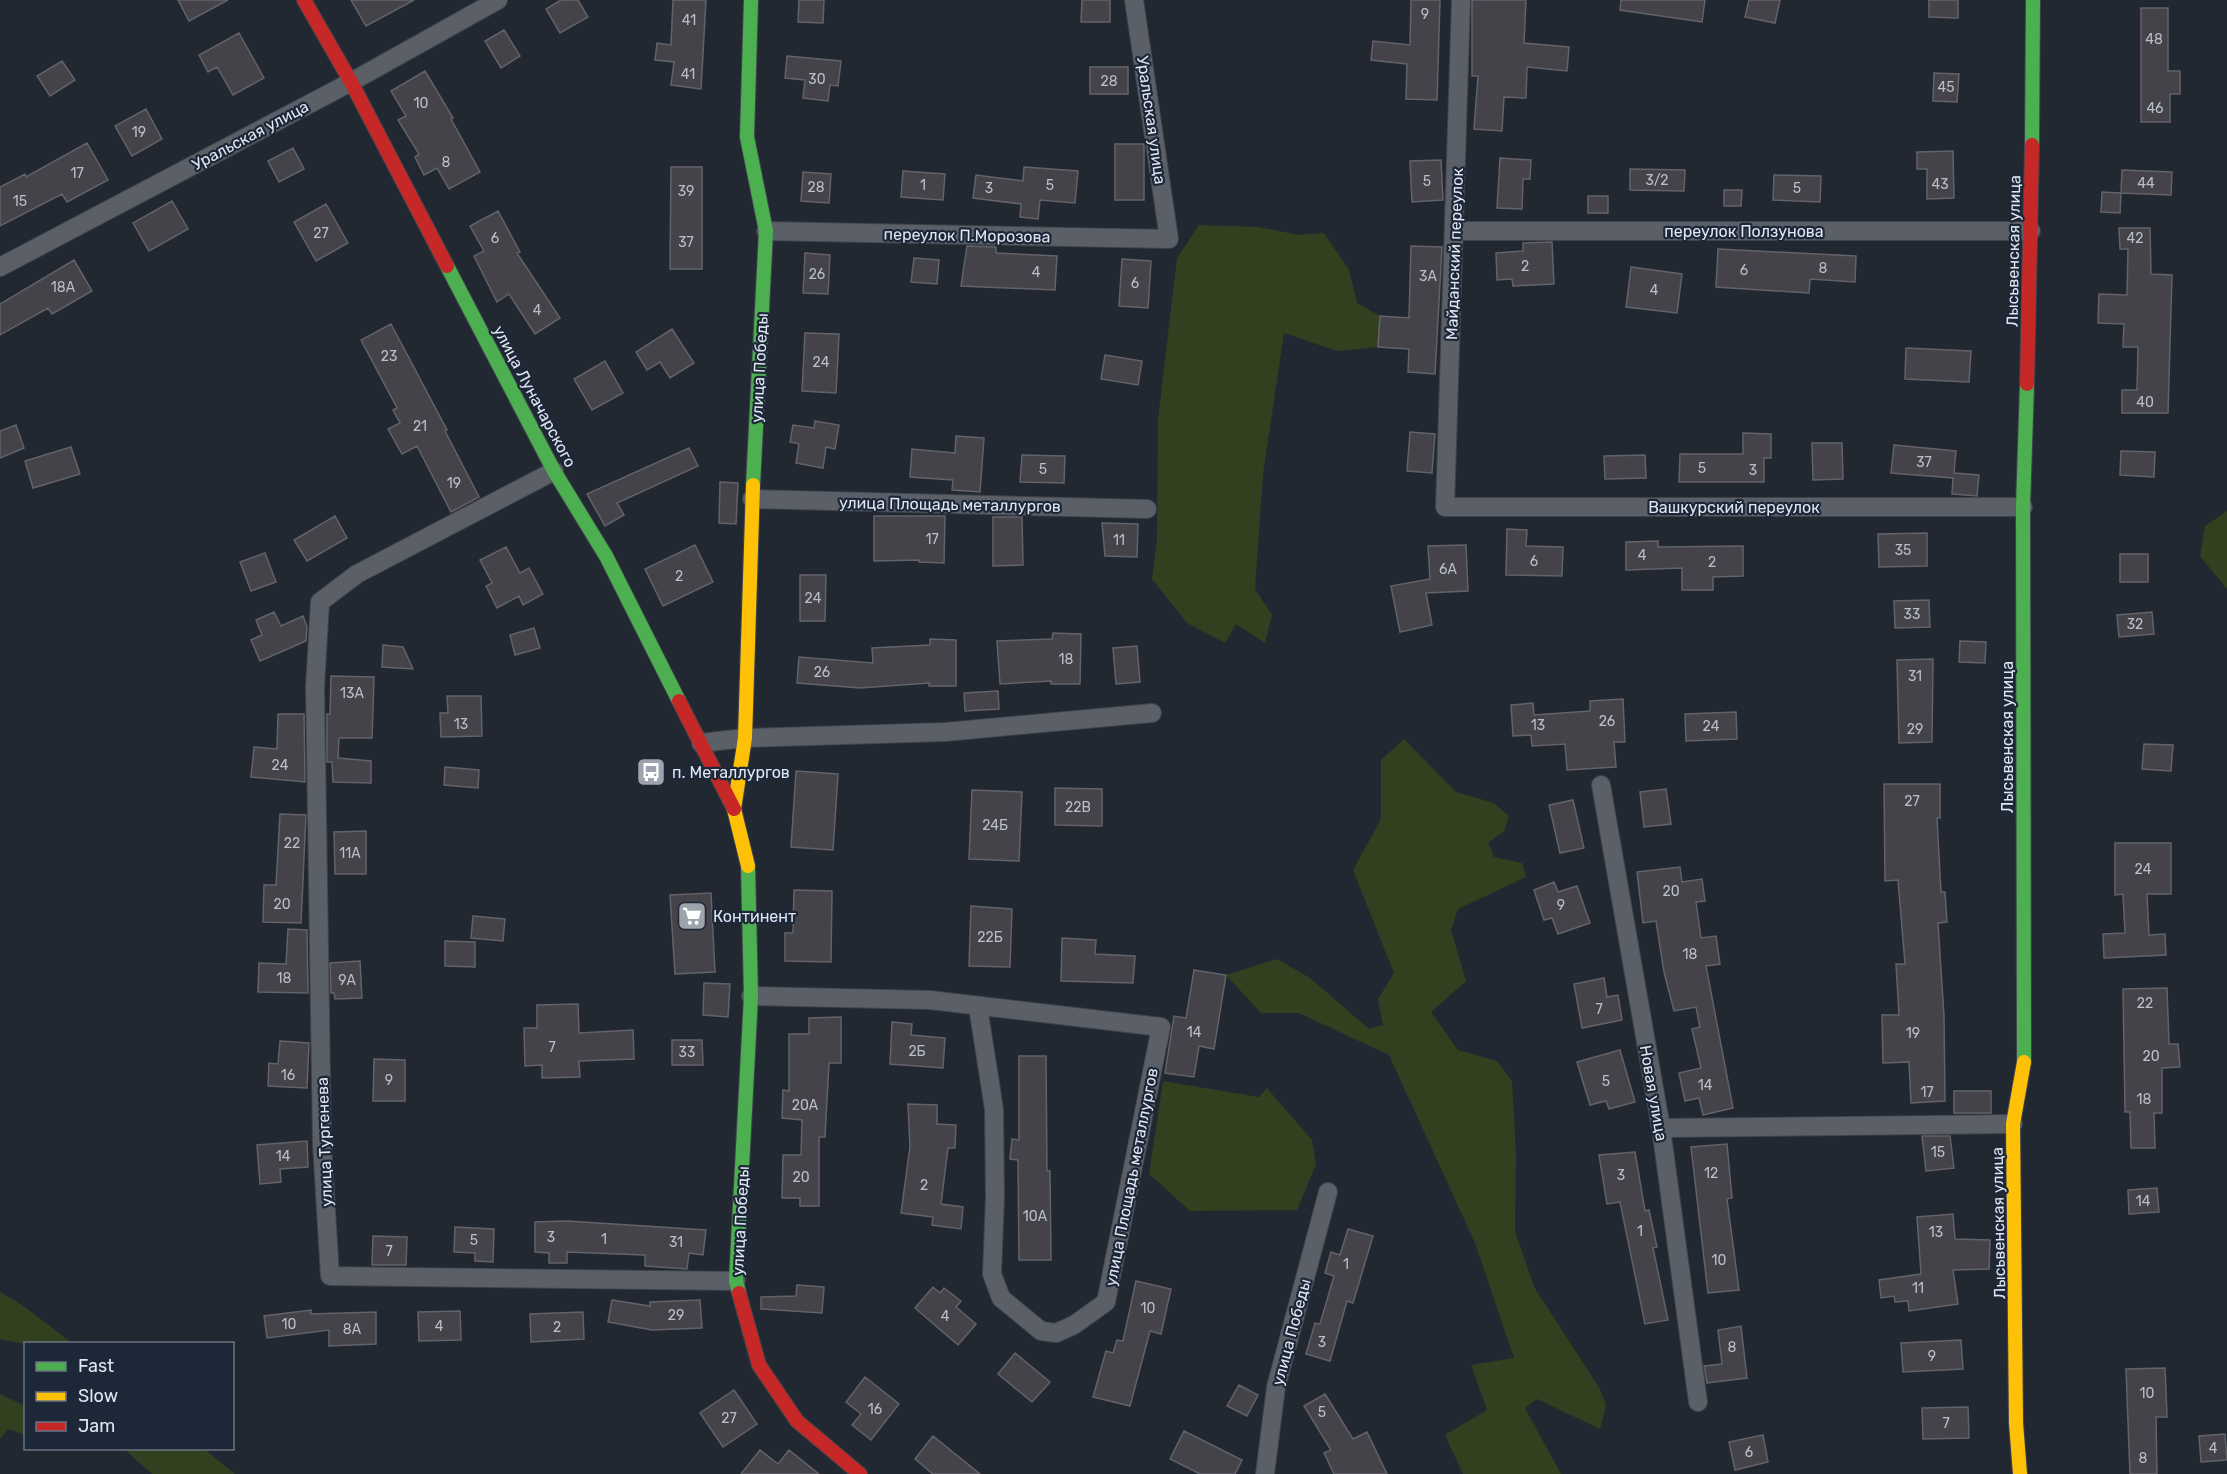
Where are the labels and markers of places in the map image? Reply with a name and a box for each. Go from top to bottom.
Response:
bus stop icon: п. Металлургов [635,756,667,788]
place label: п. Металлургов [672,763,790,782]
supermarket icon: Континент [676,900,708,932]
place label: Континент [713,907,796,926]

